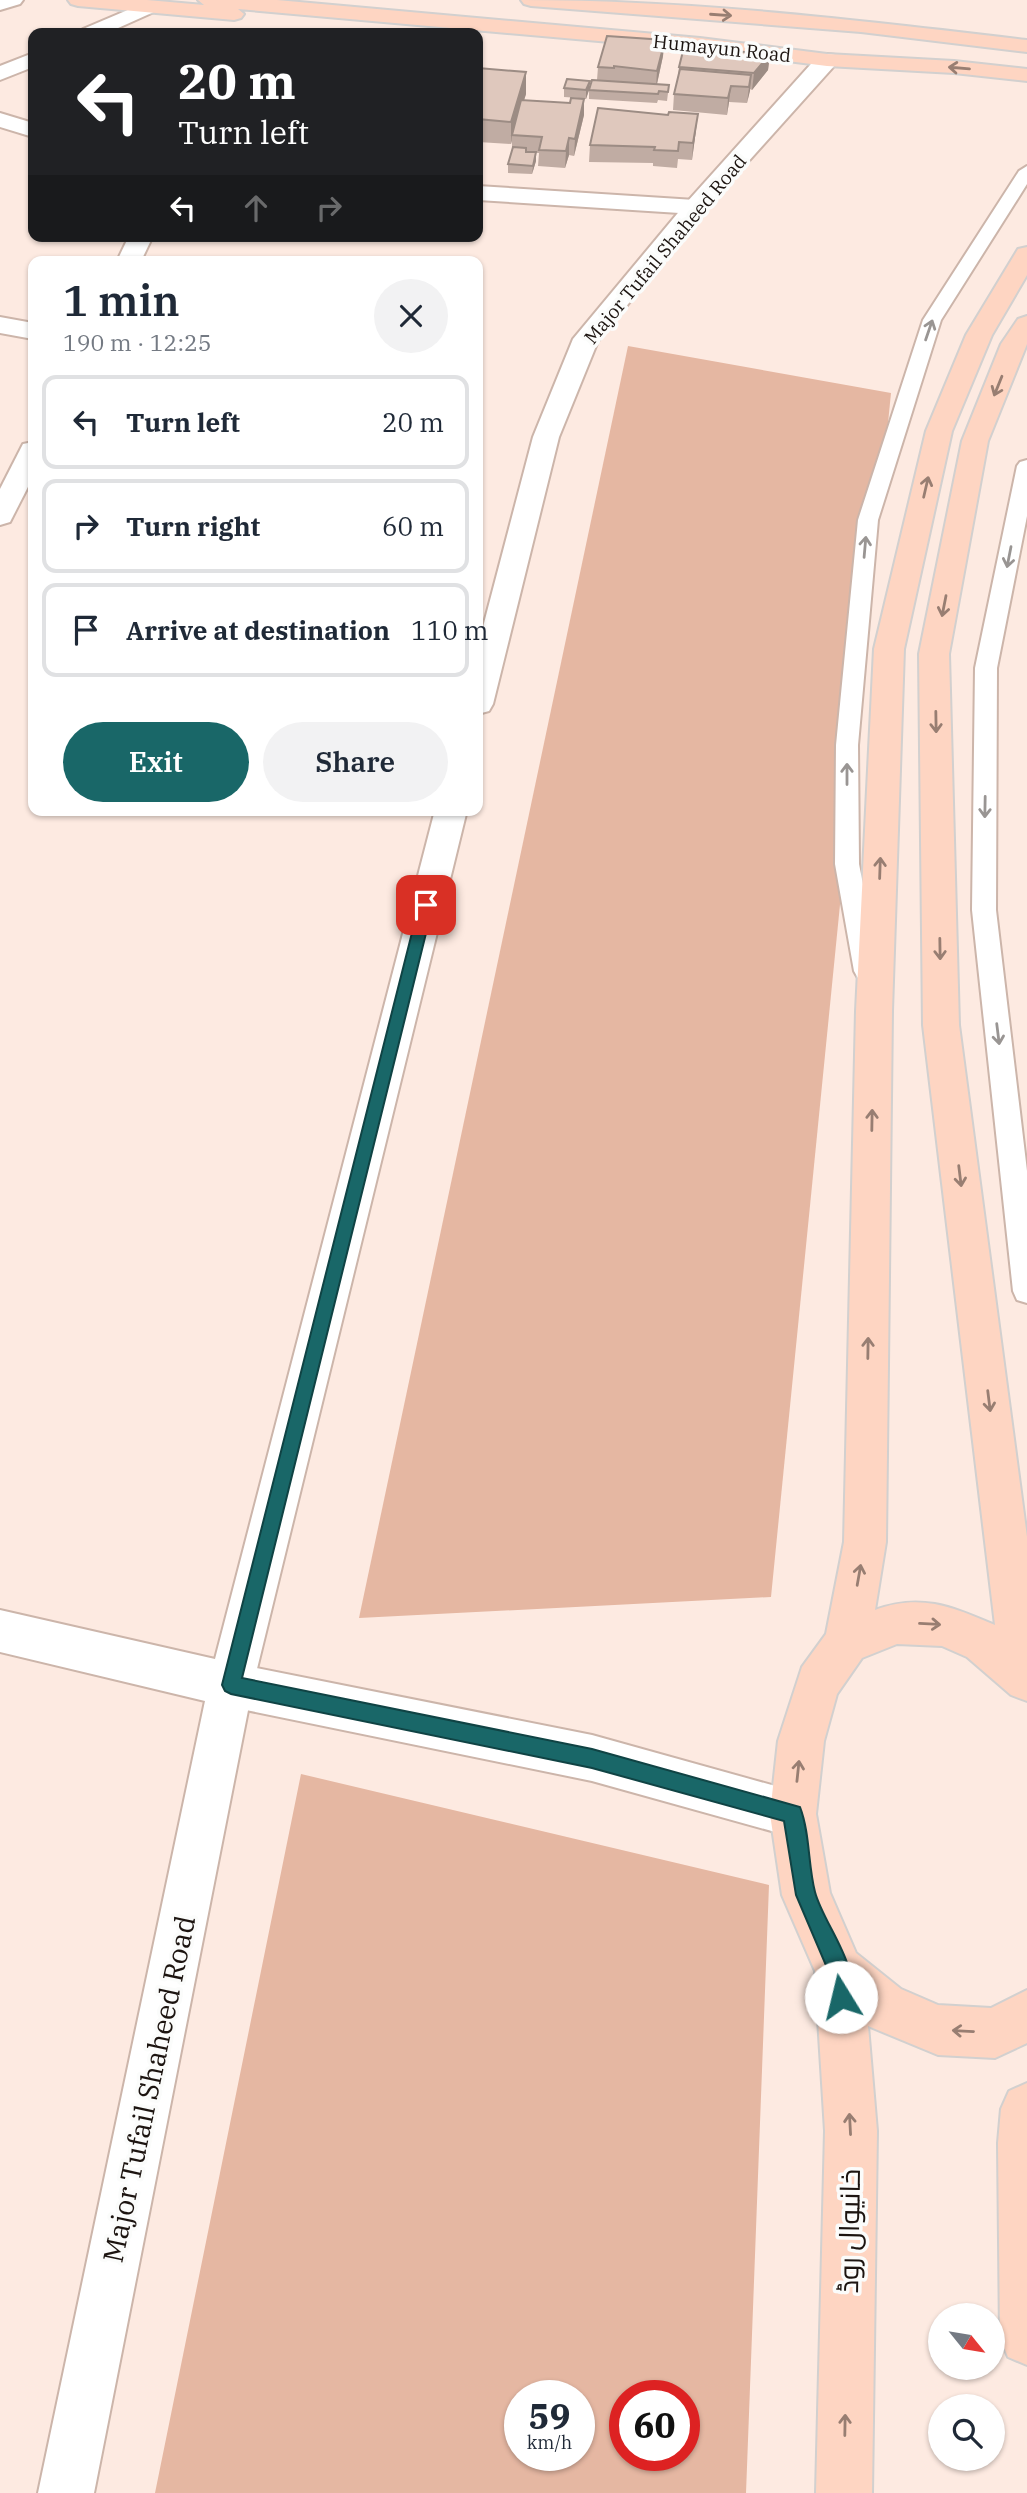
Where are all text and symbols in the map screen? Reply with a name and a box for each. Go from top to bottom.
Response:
one-way arrow [710,9,732,22]
street label: Humayun Road [652,29,792,67]
text: 20 m [178,49,296,112]
icon: left [63,56,154,147]
one-way arrow [948,61,971,74]
text: Turn left [178,111,309,153]
street label: Major Tufail Shaheed Road [579,149,751,349]
icon: left [164,189,202,227]
icon: ahead [237,189,275,227]
icon: right [310,189,348,227]
text: 1 min [63,273,180,328]
button: close [374,279,448,353]
one-way arrow [924,319,937,341]
text: 190 m · 12:25 [63,327,212,357]
one-way arrow [990,374,1003,396]
icon: left [67,403,105,441]
text: Turn left [126,405,240,439]
text: 20 m [382,405,444,439]
one-way arrow [920,476,933,499]
icon: right [67,507,105,545]
text: Turn right [126,509,260,543]
text: 60 m [382,509,444,543]
one-way arrow [859,536,872,559]
one-way arrow [1001,545,1015,568]
one-way arrow [936,594,950,617]
icon: arrive [67,611,105,649]
text: Arrive at destination [126,613,390,647]
text: 110 m [411,613,489,647]
one-way arrow [929,710,942,733]
button: Exit [63,722,249,802]
button: Share [263,722,448,802]
one-way arrow [840,763,854,786]
one-way arrow [978,795,992,818]
one-way arrow [874,857,887,880]
pin [396,875,456,935]
icon: arrive [407,886,445,924]
one-way arrow [933,938,946,961]
one-way arrow [991,1022,1004,1044]
one-way arrow [866,1109,879,1132]
one-way arrow [954,1164,967,1187]
one-way arrow [862,1337,875,1360]
one-way arrow [982,1390,995,1412]
one-way arrow [853,1564,866,1587]
one-way arrow [919,1618,942,1631]
one-way arrow [791,1760,804,1783]
street label: Major Tufail Shaheed Road [94,1912,203,2266]
position arrow [804,1960,878,2034]
one-way arrow [952,2025,975,2038]
one-way arrow [844,2113,857,2136]
street label: خانیوال روڈ [829,2168,868,2294]
north arrow [928,2303,1004,2380]
map controls [928,2303,1005,2471]
speed limit sign: 60 [609,2380,700,2471]
text: 59 [528,2393,571,2439]
button: search [928,2394,1005,2471]
one-way arrow [838,2414,852,2437]
text: km/h [527,2431,572,2454]

